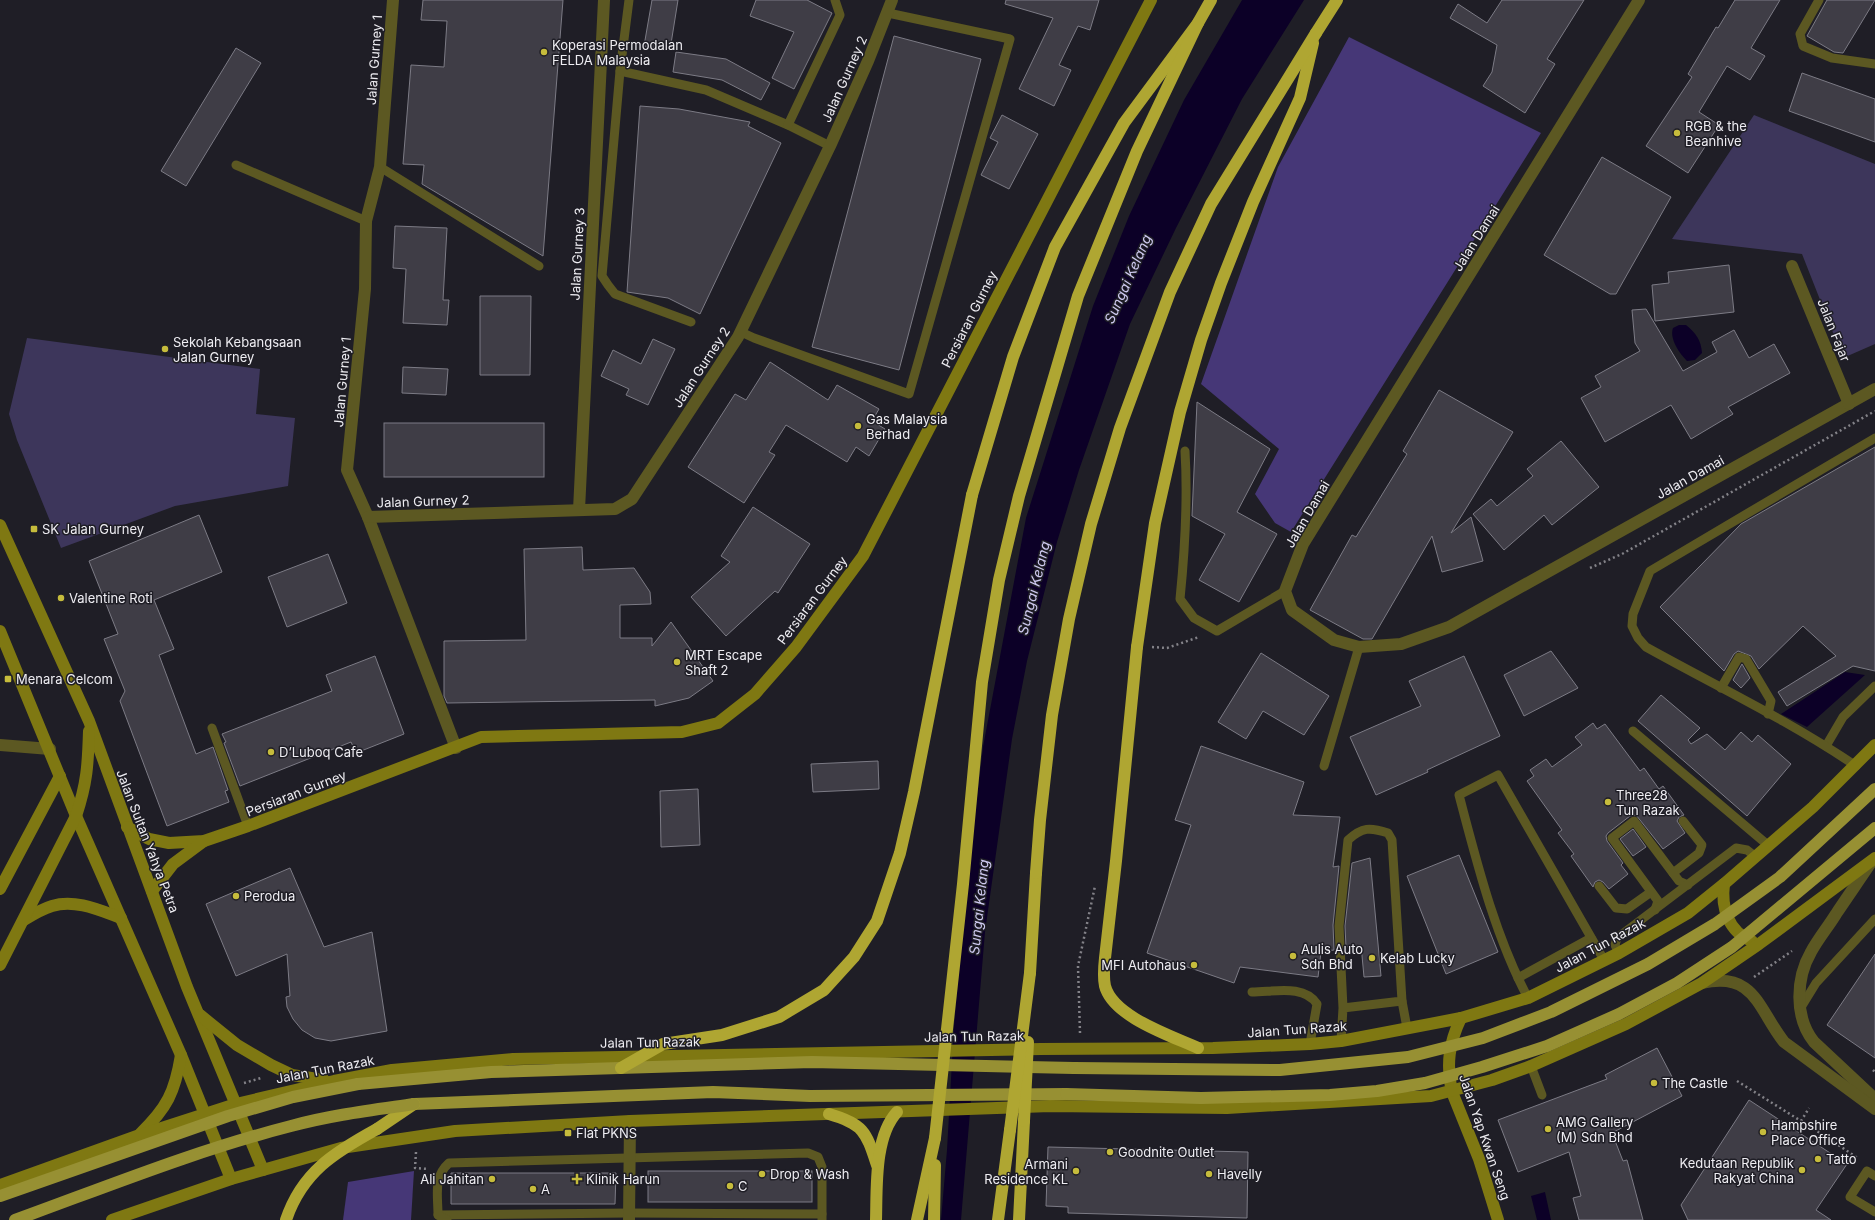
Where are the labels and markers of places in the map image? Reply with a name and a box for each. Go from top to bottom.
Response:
place label: Koperasi Permodalan FELDA Malaysia [552,37,683,68]
marker: Koperasi Permodalan FELDA Malaysia [539,47,549,57]
place label: RGB & the Beanhive [1685,118,1747,149]
marker: RGB & the Beanhive [1672,128,1682,138]
place label: Sekolah Kebangsaan Jalan Gurney [173,334,301,365]
marker: Sekolah Kebangsaan Jalan Gurney [160,344,170,354]
place label: Gas Malaysia Berhad [866,411,947,442]
marker: Gas Malaysia Berhad [853,421,863,431]
place label: SK Jalan Gurney [42,521,144,537]
marker: SK Jalan Gurney [29,524,39,534]
place label: Valentine Roti [69,590,153,606]
marker: Valentine Roti [56,593,66,603]
place label: MRT Escape Shaft 2 [685,647,762,678]
marker: MRT Escape Shaft 2 [672,657,682,667]
place label: Menara Celcom [16,671,113,687]
marker: Menara Celcom [3,674,13,684]
place label: D’Luboq Cafe [279,744,363,760]
marker: D’Luboq Cafe [266,747,276,757]
place label: Three28 Tun Razak [1616,787,1680,818]
marker: Three28 Tun Razak [1603,797,1613,807]
place label: Perodua [244,888,295,904]
marker: Perodua [231,891,241,901]
place label: Aulis Auto Sdn Bhd [1301,941,1363,972]
place label: Kelab Lucky [1380,950,1455,966]
marker: Aulis Auto Sdn Bhd [1288,951,1298,961]
marker: Kelab Lucky [1367,953,1377,963]
place label: MFI Autohaus [1101,957,1186,973]
marker: MFI Autohaus [1189,960,1199,970]
place label: The Castle [1662,1075,1728,1091]
marker: The Castle [1649,1078,1659,1088]
place label: AMG Gallery (M) Sdn Bhd [1556,1114,1633,1145]
place label: Hampshire Place Office [1771,1117,1846,1148]
marker: AMG Gallery (M) Sdn Bhd [1543,1124,1553,1134]
place label: Flat PKNS [576,1125,637,1141]
marker: Hampshire Place Office [1758,1127,1768,1137]
marker: Flat PKNS [563,1128,573,1138]
place label: Goodnite Outlet [1118,1144,1214,1160]
marker: Goodnite Outlet [1105,1147,1115,1157]
place label: Tatto [1826,1151,1857,1167]
marker: Tatto [1813,1154,1823,1164]
place label: Kedutaan Republik Rakyat China [1680,1155,1794,1186]
place label: Armani Residence KL [984,1156,1068,1187]
marker: Kedutaan Republik Rakyat China [1797,1165,1807,1175]
place label: Drop & Wash [770,1166,850,1182]
marker: Armani Residence KL [1071,1166,1081,1176]
place label: Havelly [1217,1166,1262,1182]
marker: Drop & Wash [757,1169,767,1179]
marker: Havelly [1204,1169,1214,1179]
place label: Ali Jahitan [420,1171,484,1187]
place label: Klinik Harun [586,1171,660,1187]
marker: Klinik Harun [571,1173,583,1185]
marker: Ali Jahitan [487,1174,497,1184]
place label: C [738,1178,748,1194]
place label: A [541,1181,550,1197]
marker: C [725,1181,735,1191]
marker: A [528,1184,538,1194]

